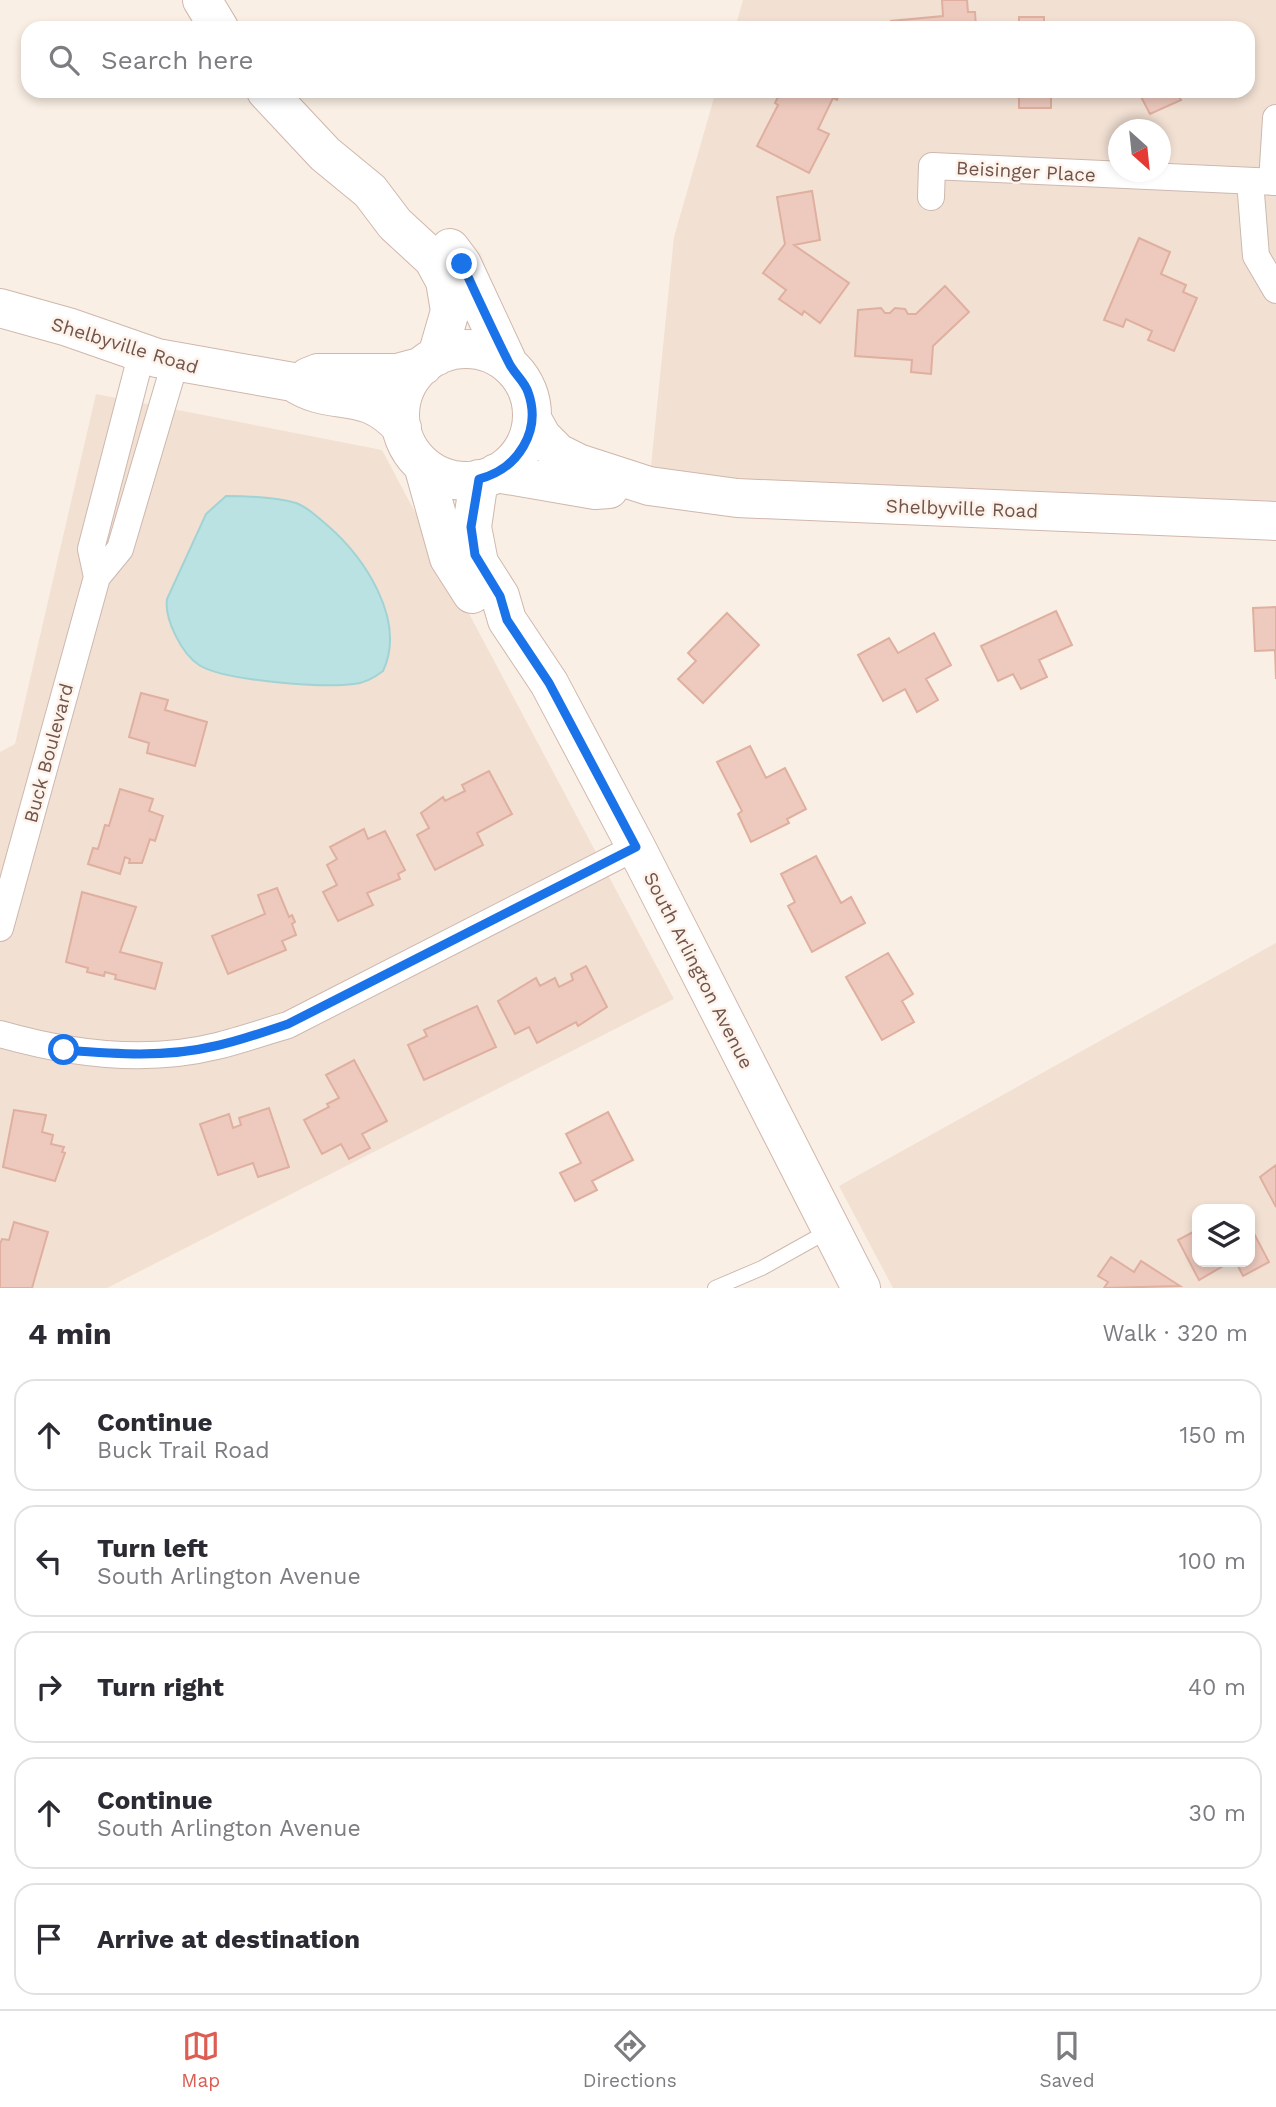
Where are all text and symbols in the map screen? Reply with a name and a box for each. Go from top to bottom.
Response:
search box [21,21,1255,98]
icon: search [45,41,83,79]
text: Search here [101,45,253,75]
north arrow [1108,119,1171,182]
street label: Beisinger Place [956,156,1096,187]
route end [446,248,477,279]
street label: Shelbyville Road [49,312,201,379]
street label: Shelbyville Road [885,494,1039,523]
street label: Buck Boulevard [19,681,78,825]
street label: South Arlington Avenue [639,868,758,1072]
route start [48,1034,79,1065]
map controls [1192,1204,1255,1267]
button: layers [1192,1204,1255,1267]
text: 4 min [28,1316,112,1351]
text: Walk · 320 m [1102,1320,1248,1347]
text: Continue [97,1407,213,1437]
icon: ahead [30,1416,68,1454]
text: 150 m [1180,1422,1246,1449]
text: Buck Trail Road [97,1437,270,1464]
text: Turn left [97,1533,208,1563]
icon: left [30,1542,68,1580]
text: 100 m [1179,1548,1246,1575]
text: South Arlington Avenue [97,1563,361,1590]
icon: right [30,1668,68,1706]
text: Turn right [97,1672,224,1702]
text: 40 m [1188,1674,1246,1701]
text: Continue [97,1785,213,1815]
icon: ahead [30,1794,68,1832]
text: 30 m [1189,1800,1246,1827]
text: South Arlington Avenue [97,1815,361,1842]
icon: arrive [30,1920,68,1958]
text: Arrive at destination [97,1924,360,1954]
tab: Map [181,2027,220,2092]
tab: Directions [583,2027,677,2092]
tab: Saved [1039,2027,1095,2092]

